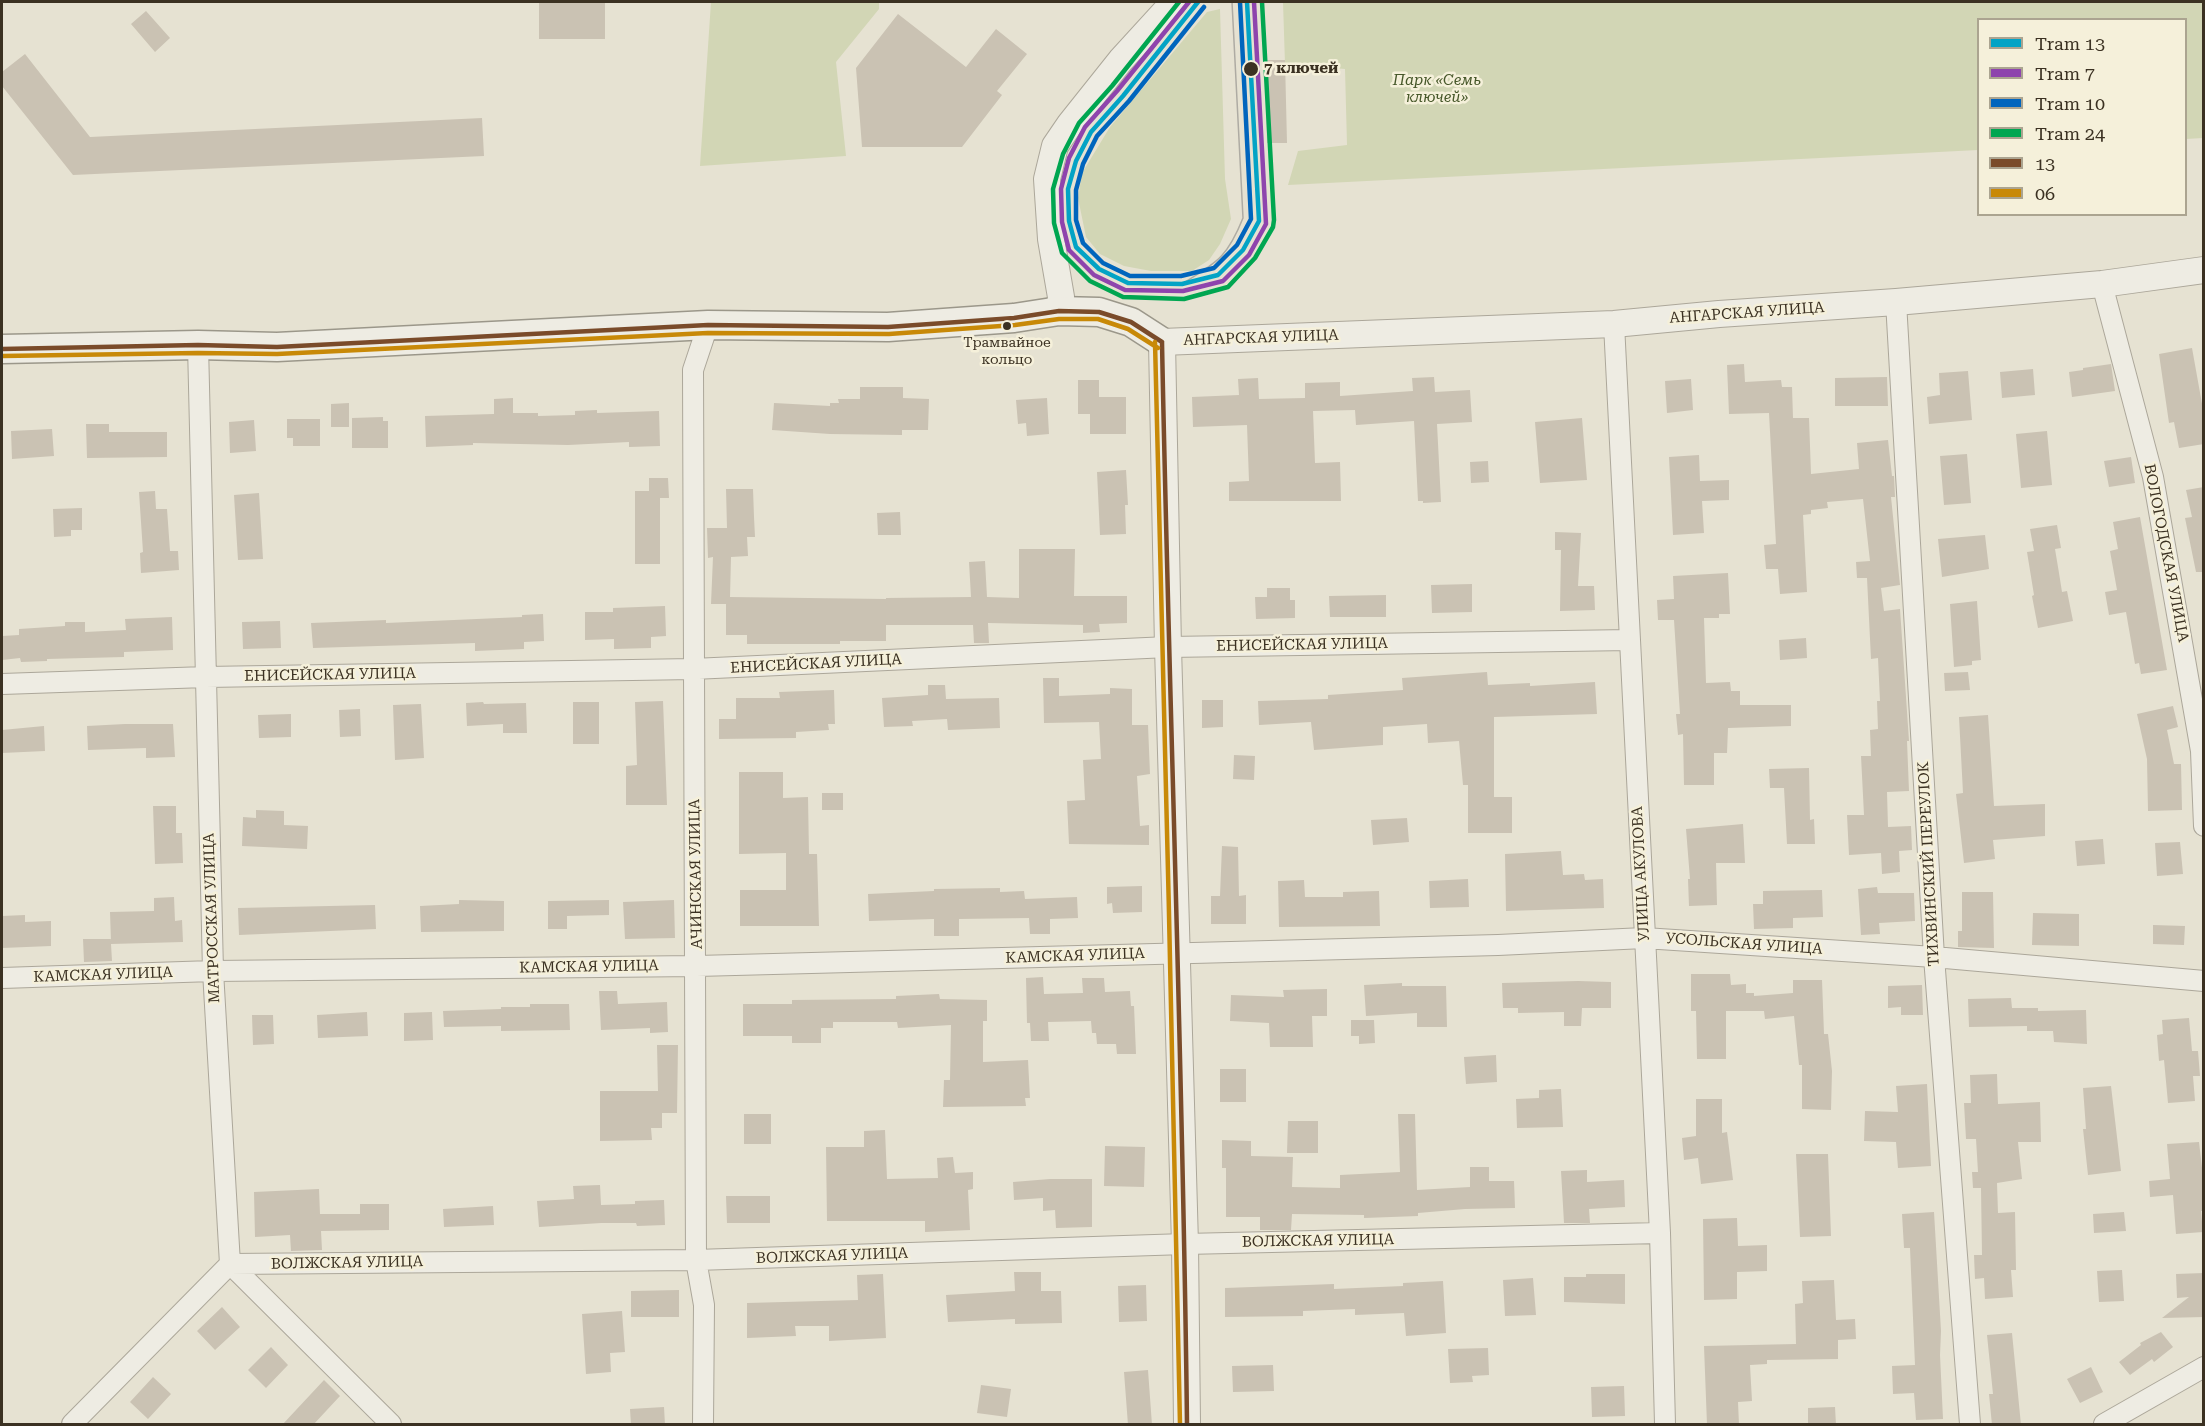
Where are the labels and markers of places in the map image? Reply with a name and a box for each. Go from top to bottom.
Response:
marker: 7 ключей [1242,60,1260,78]
place label: 7 ключей [1264,60,1338,78]
marker: Трамвайное кольцо [1001,320,1013,332]
place label: Трамвайное кольцо [963,335,1051,368]

